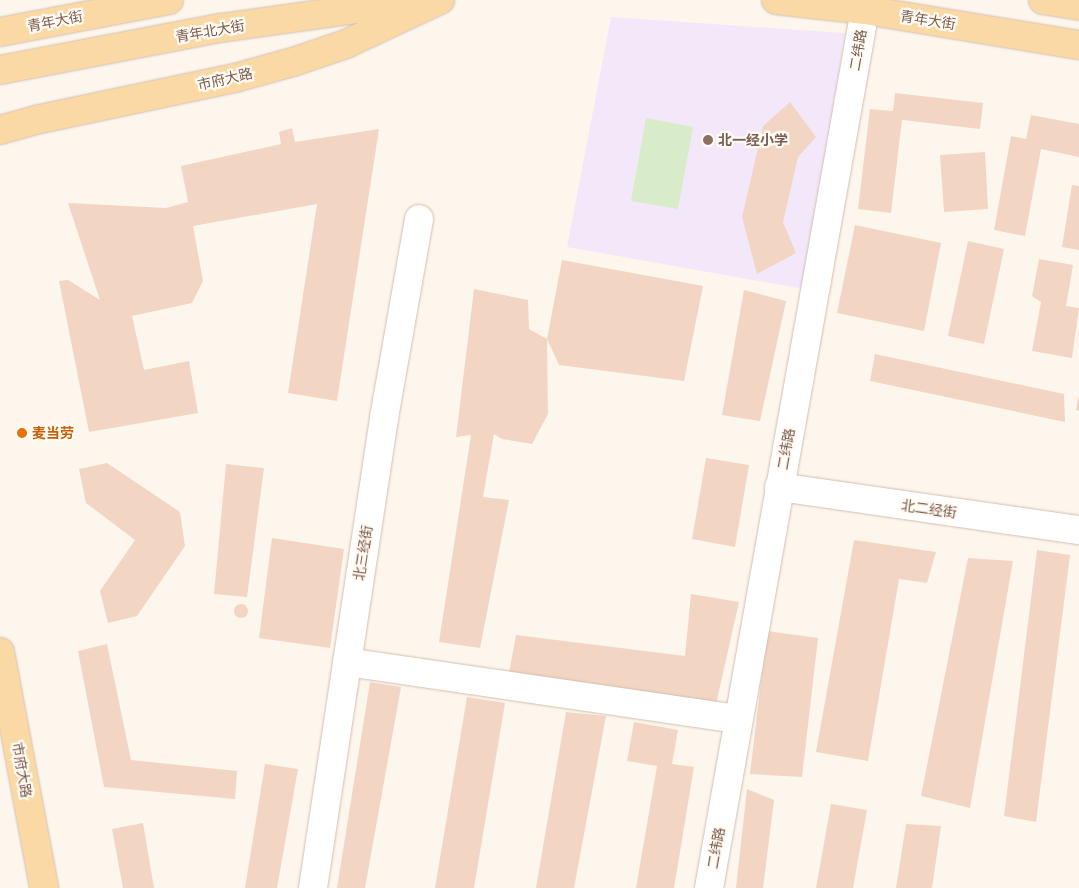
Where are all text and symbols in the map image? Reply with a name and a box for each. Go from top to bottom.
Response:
street label: 青年大街 [26,7,84,35]
street label: 青年大街 [899,7,957,33]
street label: 青年北大街 [174,17,246,45]
street label: 二纬路 [846,28,870,72]
street label: 市府大路 [196,65,254,93]
place label: 北一经小学 [718,132,788,148]
marker: 北一经小学 [702,134,714,146]
place label: 麦当劳 [32,425,74,441]
marker: 麦当劳 [16,427,28,439]
street label: 二纬路 [774,427,798,471]
street label: 北二经街 [900,497,958,521]
street label: 北三经街 [350,524,376,582]
street label: 市府大路 [9,741,35,799]
street label: 二纬路 [704,826,728,870]

